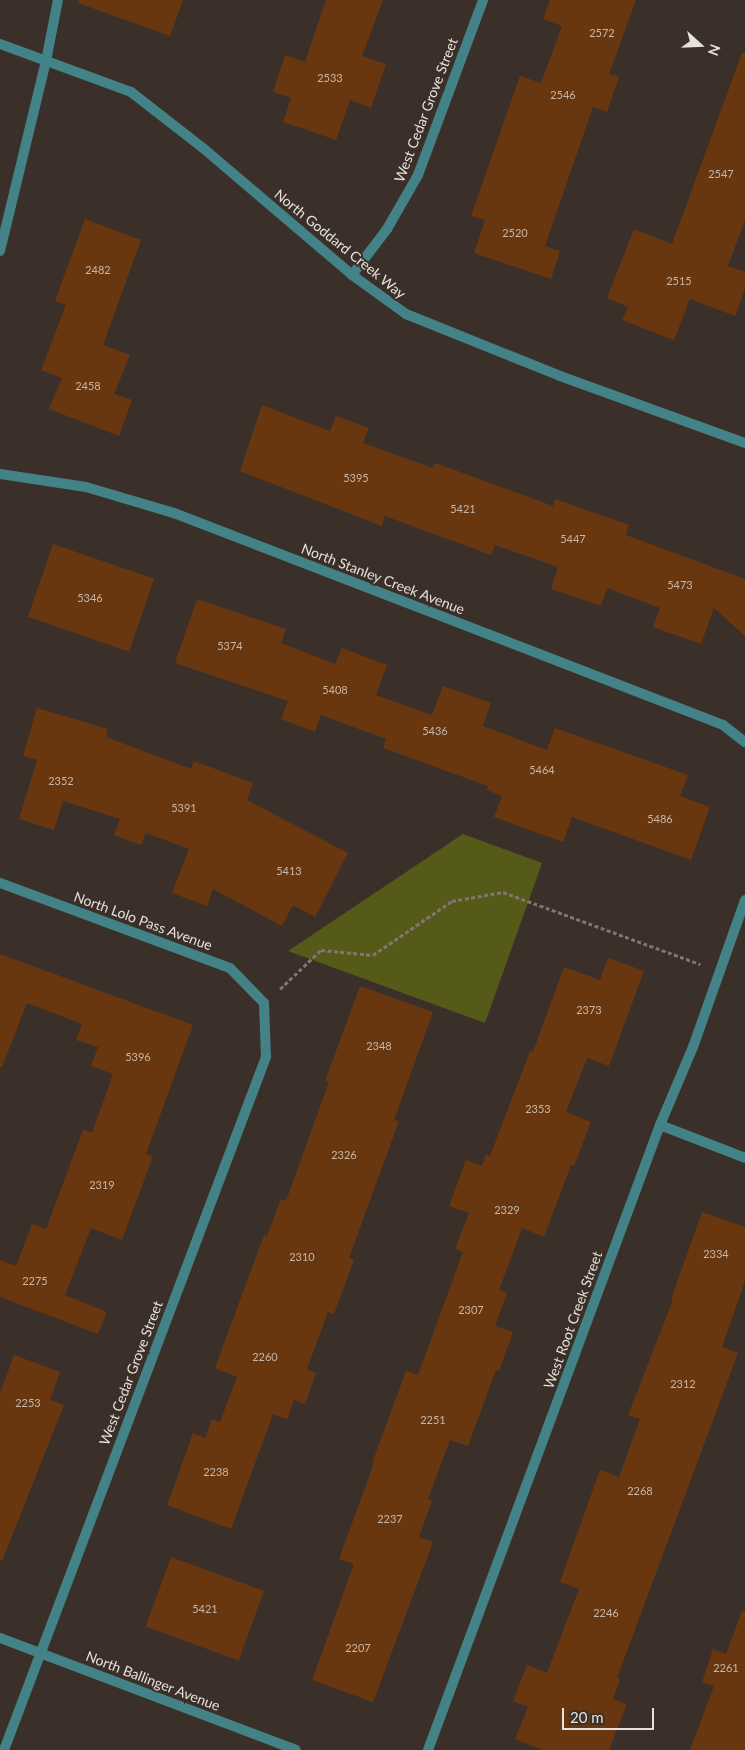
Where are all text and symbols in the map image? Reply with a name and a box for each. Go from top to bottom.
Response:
north arrow [675,20,725,70]
house number: 2572 [589,26,615,40]
street label: West Cedar Grove Street [391,35,461,185]
text: N [705,42,724,58]
house number: 2533 [317,71,343,85]
house number: 2546 [550,88,576,102]
house number: 2547 [708,167,734,181]
street label: North Goddard Creek Way [271,186,409,302]
house number: 2520 [502,226,528,240]
house number: 2482 [85,263,111,277]
house number: 2515 [666,274,692,288]
house number: 2458 [75,379,101,393]
house number: 5395 [343,471,369,485]
house number: 5421 [450,502,476,516]
house number: 5447 [560,532,586,546]
street label: North Stanley Creek Avenue [299,540,467,618]
house number: 5473 [667,578,693,592]
house number: 5346 [77,591,103,605]
house number: 5374 [217,639,243,653]
house number: 5408 [322,683,348,697]
house number: 5436 [422,724,448,738]
house number: 5464 [529,763,555,777]
house number: 2352 [48,774,74,788]
house number: 5391 [171,801,197,815]
house number: 5486 [647,812,673,826]
house number: 5413 [276,864,302,878]
street label: North Lolo Pass Avenue [71,888,215,954]
house number: 2373 [576,1003,602,1017]
house number: 2348 [366,1039,392,1053]
house number: 5396 [125,1050,151,1064]
house number: 2353 [525,1102,551,1116]
house number: 2326 [331,1148,357,1162]
house number: 2319 [89,1178,115,1192]
house number: 2329 [494,1203,520,1217]
house number: 2334 [703,1247,729,1261]
street label: West Root Creek Street [540,1249,606,1391]
house number: 2310 [289,1250,315,1264]
house number: 2275 [22,1274,48,1288]
street label: West Cedar Grove Street [96,1298,166,1448]
house number: 2307 [458,1303,484,1317]
house number: 2260 [252,1350,278,1364]
house number: 2312 [670,1377,696,1391]
house number: 2253 [15,1396,41,1410]
house number: 2251 [420,1413,446,1427]
house number: 2238 [203,1465,229,1479]
house number: 2268 [627,1484,653,1498]
house number: 2237 [377,1512,403,1526]
house number: 5421 [192,1602,218,1616]
house number: 2246 [593,1606,619,1620]
house number: 2207 [345,1641,371,1655]
street label: North Ballinger Avenue [83,1648,223,1714]
house number: 2261 [713,1661,739,1675]
scale bar [565,1698,658,1730]
text: 20 m [570,1708,604,1726]

